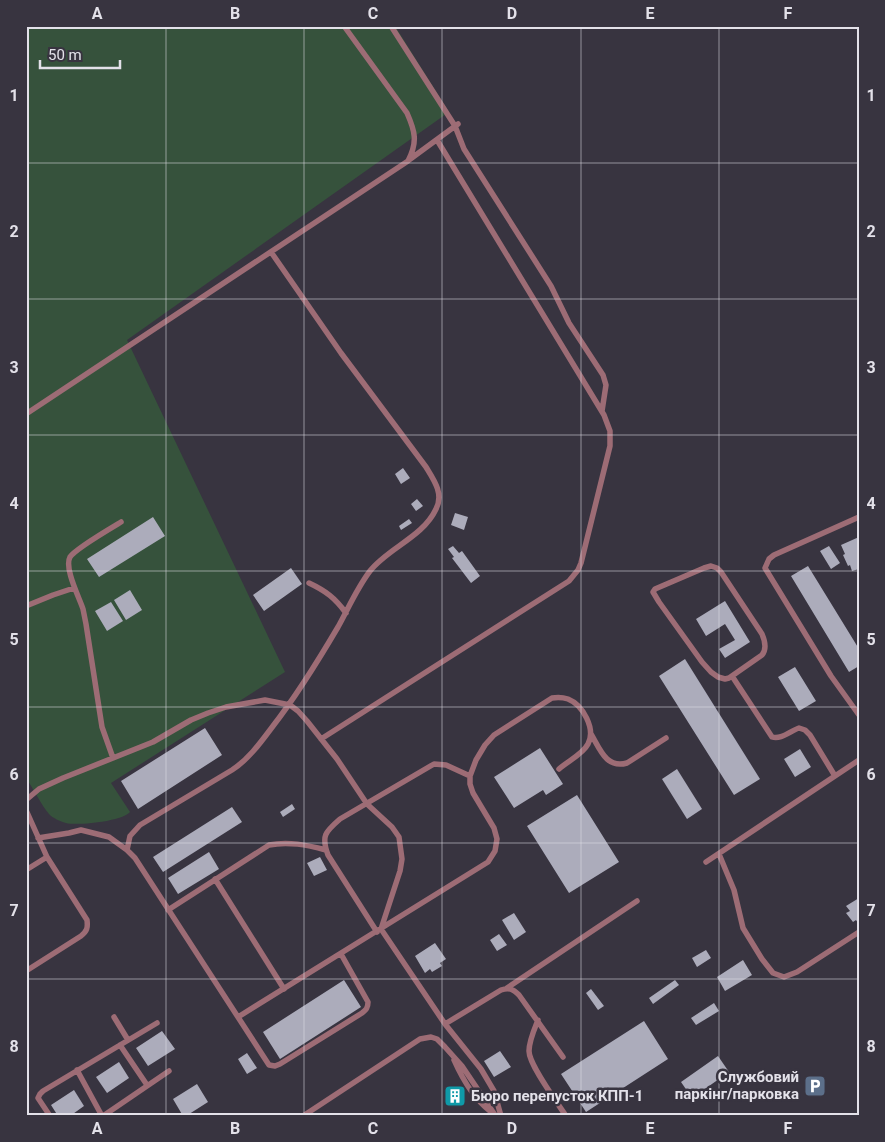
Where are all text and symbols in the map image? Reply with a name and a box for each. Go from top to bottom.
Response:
text: A [92,4,103,23]
text: B [230,4,240,23]
text: C [368,4,378,23]
text: D [507,4,517,23]
text: E [646,4,655,23]
text: F [784,4,793,23]
scale bar [40,38,120,70]
text: 50 m [48,46,82,64]
text: 1 [9,86,19,105]
text: 1 [866,86,876,105]
text: 2 [9,222,19,241]
text: 2 [866,222,876,241]
text: 3 [9,358,19,377]
text: 3 [866,358,876,377]
text: 4 [9,494,19,513]
text: 4 [866,494,876,513]
text: 5 [9,630,19,649]
text: 5 [866,630,876,649]
text: 6 [9,765,19,784]
text: 6 [866,765,876,784]
text: 7 [9,901,19,920]
text: 7 [866,901,876,920]
text: 8 [9,1037,19,1056]
text: 8 [866,1037,876,1056]
place label: Службовий паркінг/парковка [675,1068,799,1103]
parking icon: Службовий паркінг/парковка [803,1074,827,1098]
building icon: Бюро перепусток КПП-1 [443,1084,467,1108]
place label: Бюро перепусток КПП-1 [471,1087,643,1105]
text: A [92,1119,103,1138]
text: B [230,1119,240,1138]
text: C [368,1119,378,1138]
text: D [507,1119,517,1138]
text: E [646,1119,655,1138]
text: F [784,1119,793,1138]

